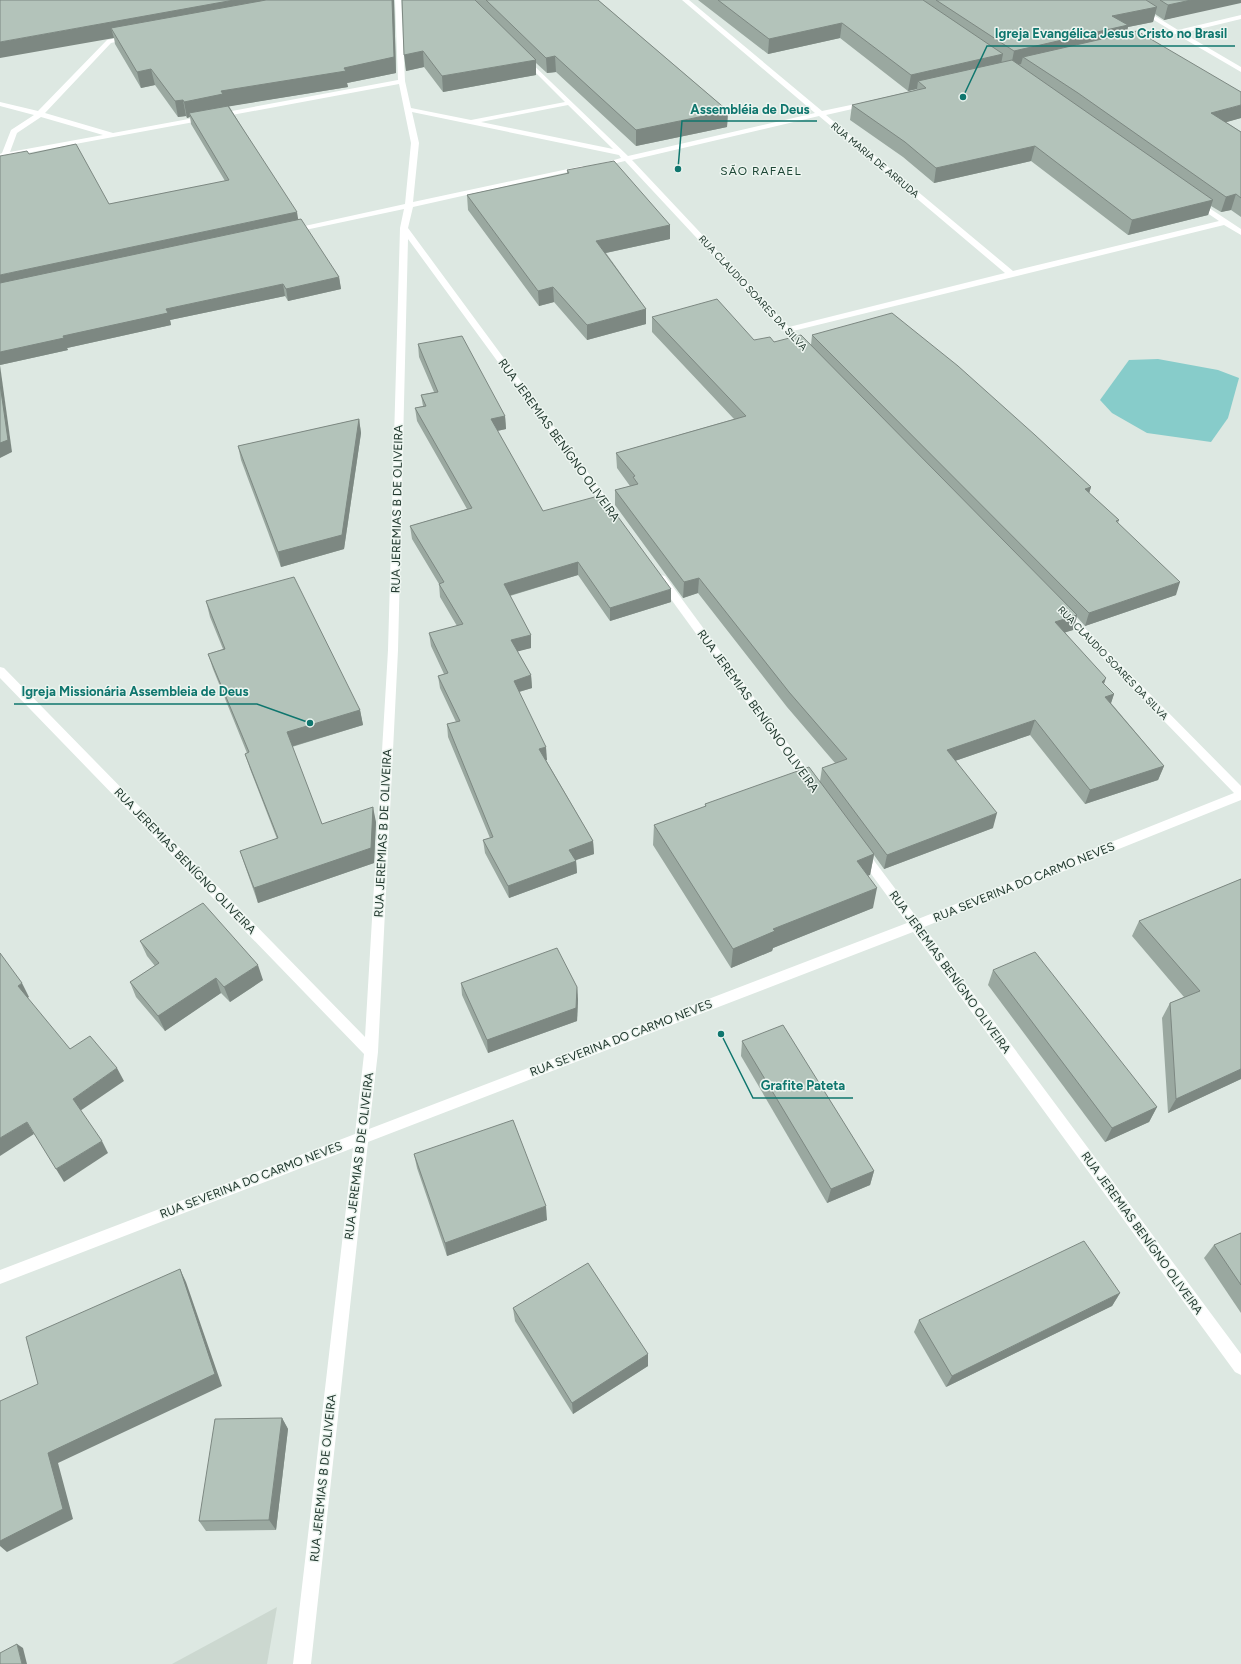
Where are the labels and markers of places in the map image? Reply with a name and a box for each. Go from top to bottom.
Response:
callout: Igreja Evangélica Jesus Cristo no Brasil [987,21,1235,46]
callout: Assembléia de Deus [682,96,817,121]
callout: Igreja Missionária Assembleia de Deus [14,679,257,704]
callout: Grafite Pateta [753,1073,853,1098]

